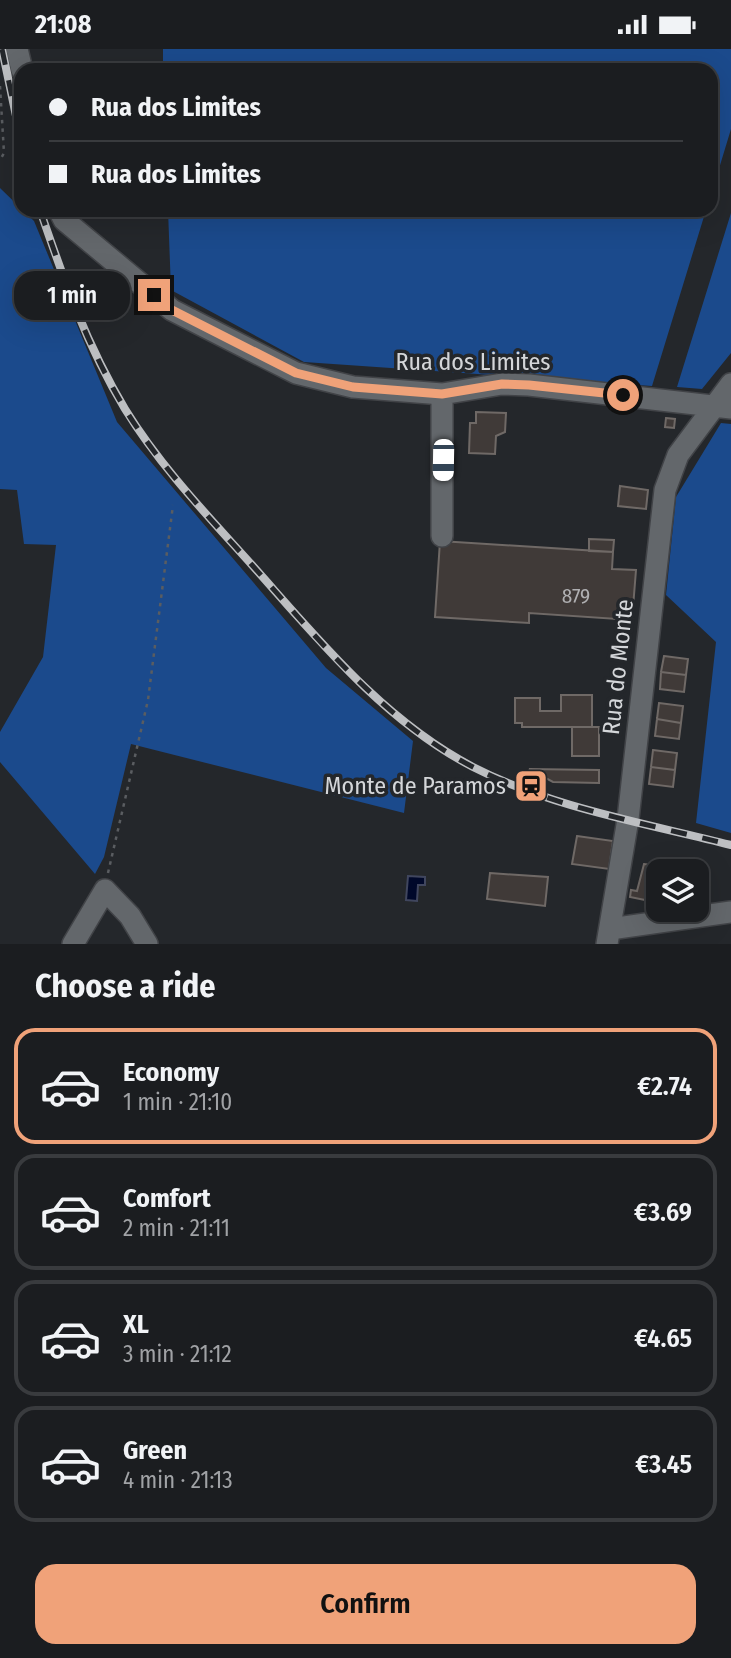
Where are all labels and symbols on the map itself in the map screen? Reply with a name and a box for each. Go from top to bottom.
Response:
callout: 1 min [14,271,130,319]
route end [138,279,170,311]
street label: Rua dos Limites [395,348,551,376]
route start [607,379,639,411]
car [433,439,454,481]
house number: 879 [562,583,590,609]
street label: Rua do Monte [597,598,639,736]
station icon: Monte de Paramos [512,767,550,805]
place label: Monte de Paramos [325,772,506,800]

